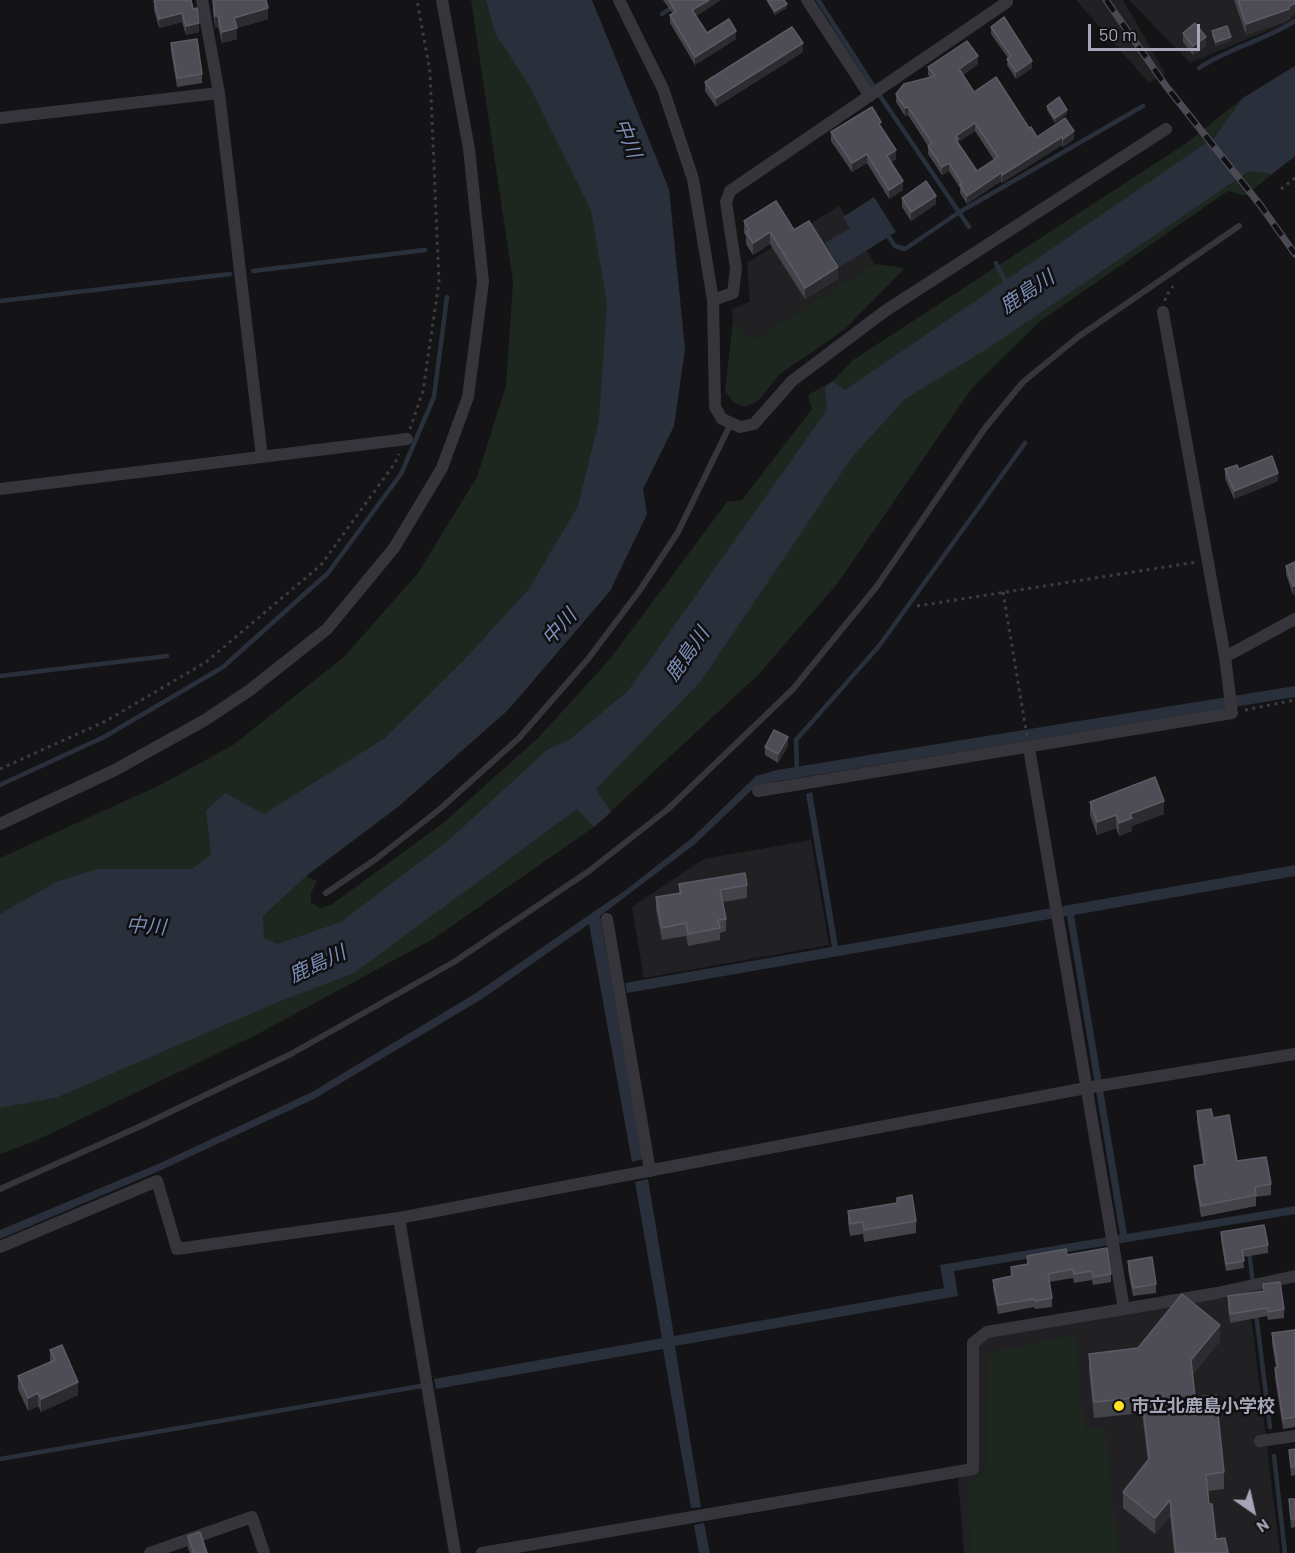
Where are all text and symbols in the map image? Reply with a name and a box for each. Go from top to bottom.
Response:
scale bar [1091,12,1204,50]
text: 50 m [1099,23,1137,45]
water label: 中川 [610,115,646,161]
water label: 鹿島川 [995,265,1059,319]
water label: 中川 [537,604,581,650]
water label: 鹿島川 [660,623,714,685]
water label: 中川 [125,913,167,939]
water label: 鹿島川 [285,940,349,988]
place label: 市立北鹿島小学校 [1131,1395,1275,1417]
marker: 市立北鹿島小学校 [1112,1399,1126,1413]
north arrow [1223,1481,1283,1541]
text: N [1254,1515,1273,1537]

